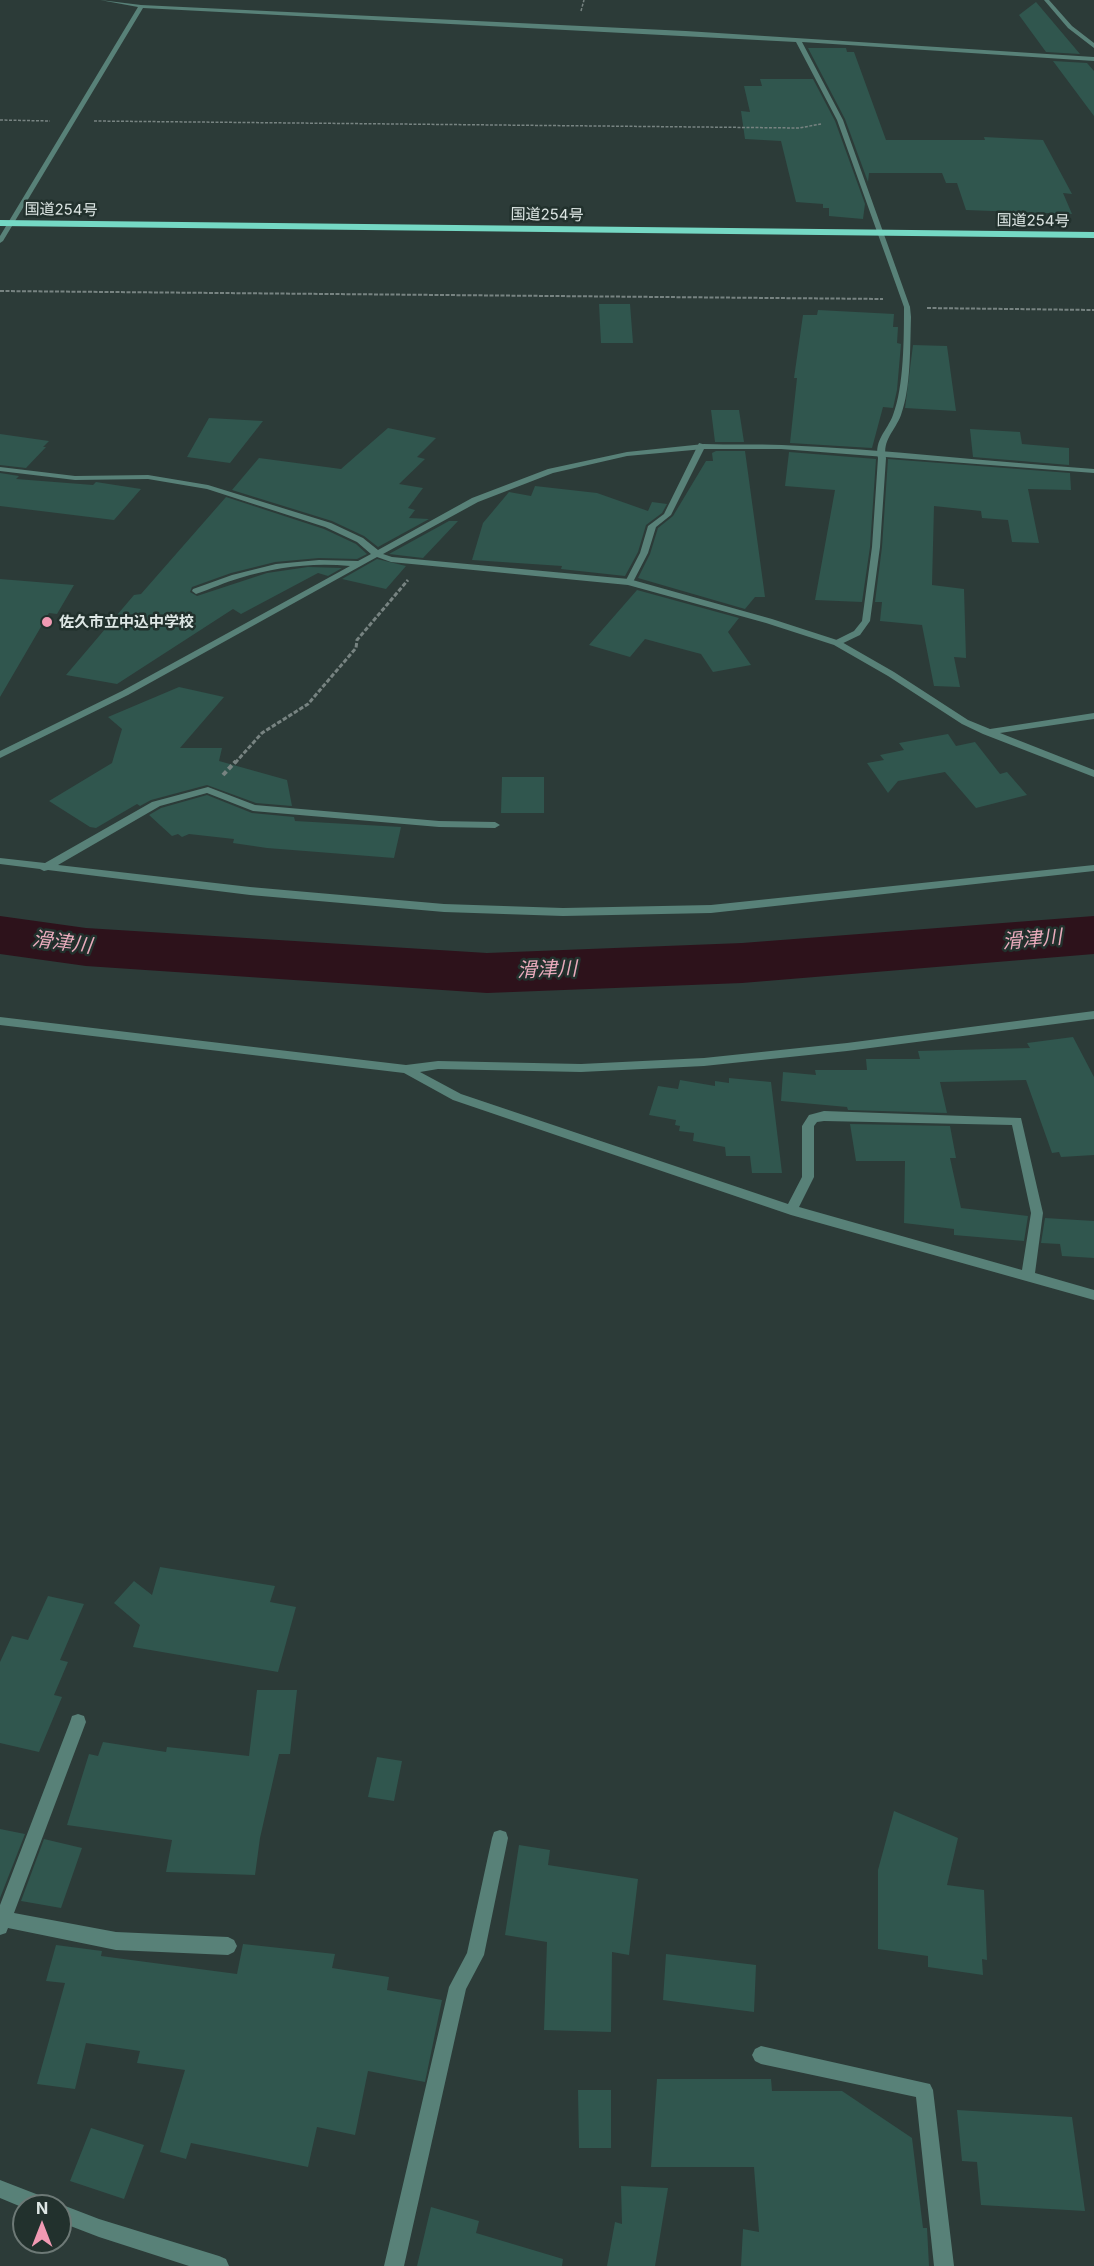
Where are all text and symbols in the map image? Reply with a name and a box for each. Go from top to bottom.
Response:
street label: 国道254号 [24,200,98,220]
street label: 国道254号 [510,205,584,225]
street label: 国道254号 [996,211,1070,231]
place label: 佐久市立中込中学校 [59,613,194,631]
marker: 佐久市立中込中学校 [40,615,54,629]
water label: 滑津川 [1001,925,1063,955]
water label: 滑津川 [31,927,93,959]
water label: 滑津川 [517,957,577,983]
north arrow [12,2194,72,2254]
text: N [36,2198,48,2218]

